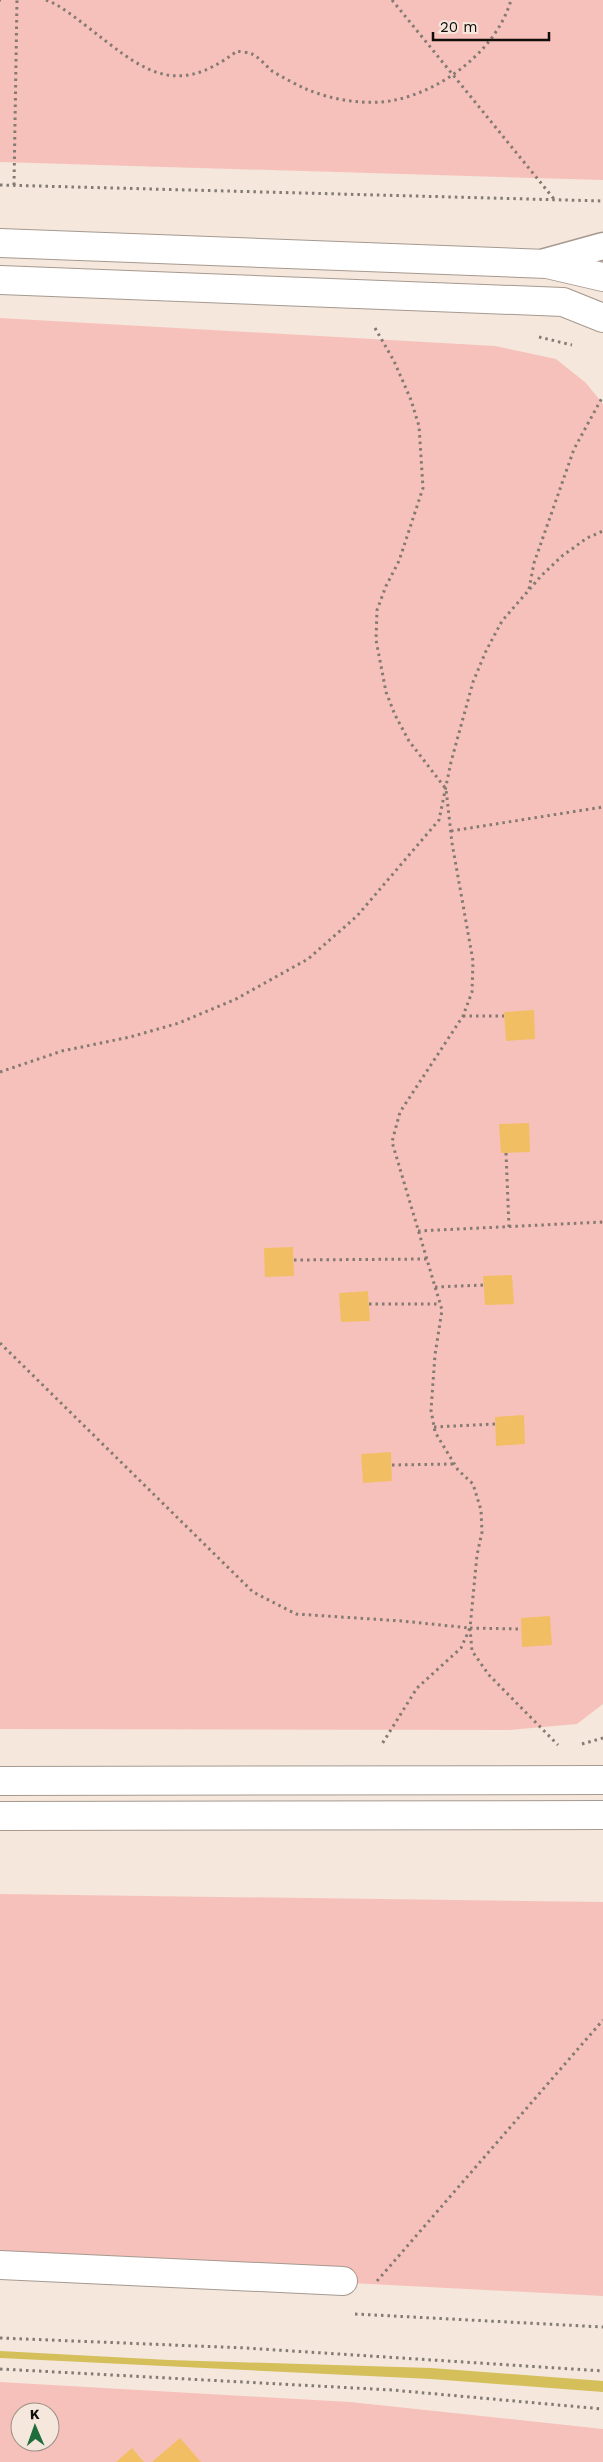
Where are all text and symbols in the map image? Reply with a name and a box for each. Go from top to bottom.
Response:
scale bar [433,10,549,42]
text: 20 m [440,18,478,36]
north arrow [10,2402,60,2452]
text: K [29,2406,40,2422]

